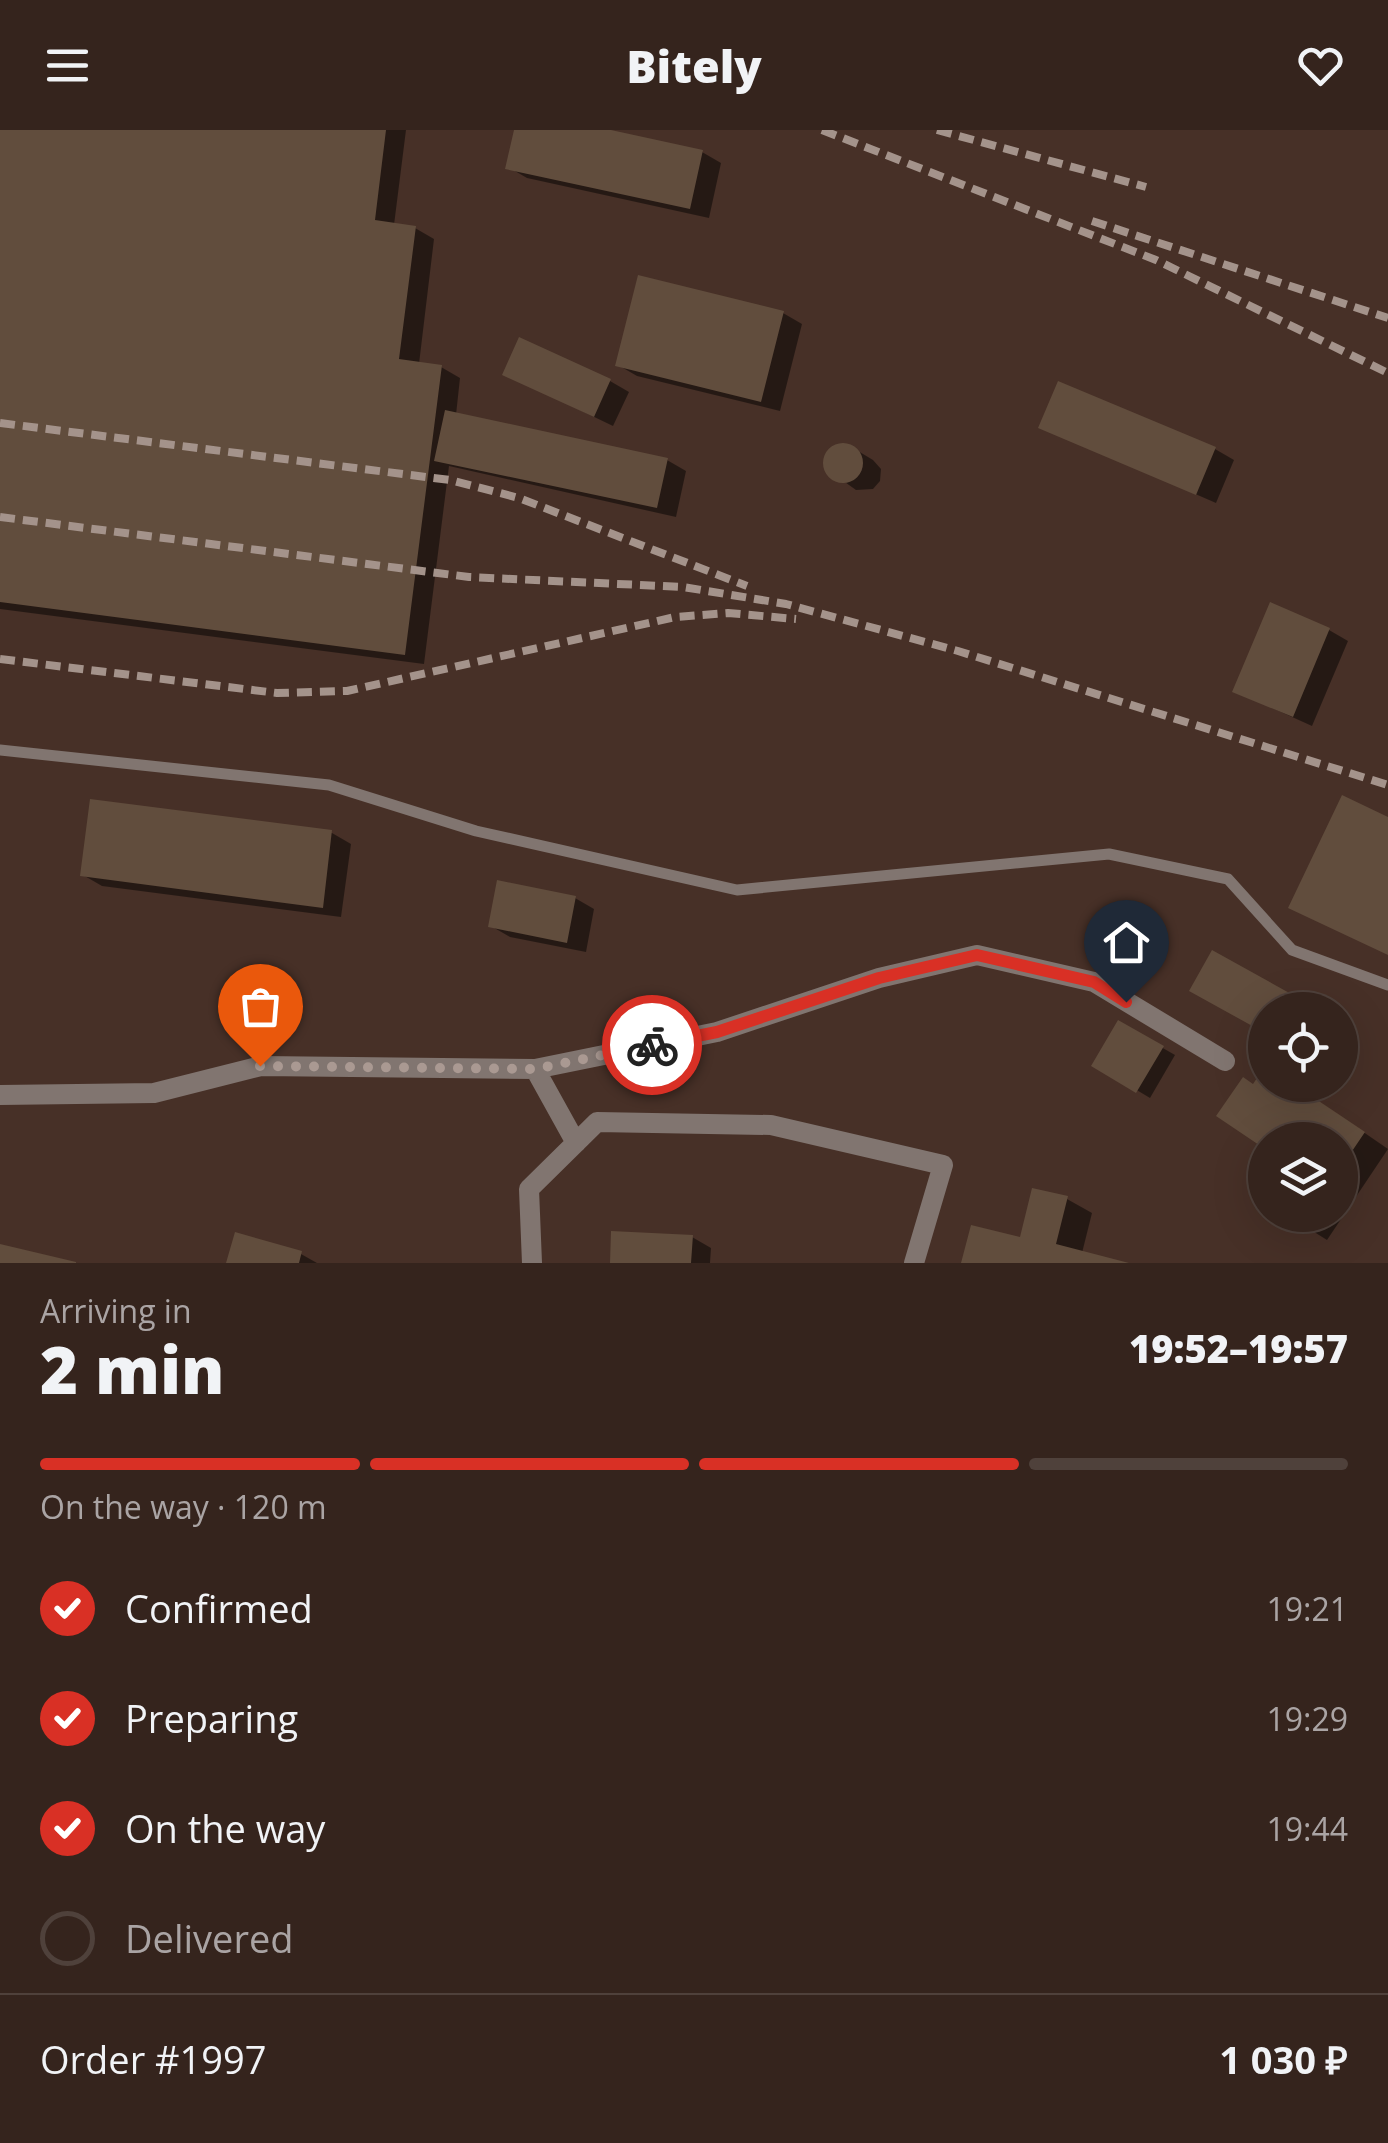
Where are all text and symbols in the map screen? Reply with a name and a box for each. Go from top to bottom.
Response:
text: Bitely [626,35,762,96]
icon: menu [40,38,95,93]
icon: heart [1293,38,1348,93]
pin [1084,900,1169,1003]
icon: home [1099,915,1154,970]
pin [218,964,303,1067]
icon: bag [233,979,288,1034]
map controls [1248,992,1358,1232]
button: locate [1248,992,1358,1102]
courier [602,995,702,1095]
icon: bike [625,1018,680,1073]
button: layers [1248,1122,1358,1232]
text: Arriving in [40,1289,192,1332]
text: 19:52–19:57 [1129,1322,1348,1374]
text: 2 min [40,1325,225,1413]
text: On the way · 120 m [40,1485,327,1528]
icon: check [40,1581,95,1636]
text: Confirmed [125,1582,313,1634]
text: 19:21 [1266,1587,1348,1630]
icon: check [40,1691,95,1746]
text: Preparing [125,1692,298,1744]
text: 19:29 [1266,1697,1348,1740]
icon: check [40,1801,95,1856]
text: On the way [125,1802,325,1854]
text: 19:44 [1266,1807,1348,1850]
text: Delivered [125,1912,294,1964]
text: Order #1997 [40,2033,267,2085]
text: 1 030 ₽ [1219,2033,1348,2085]

